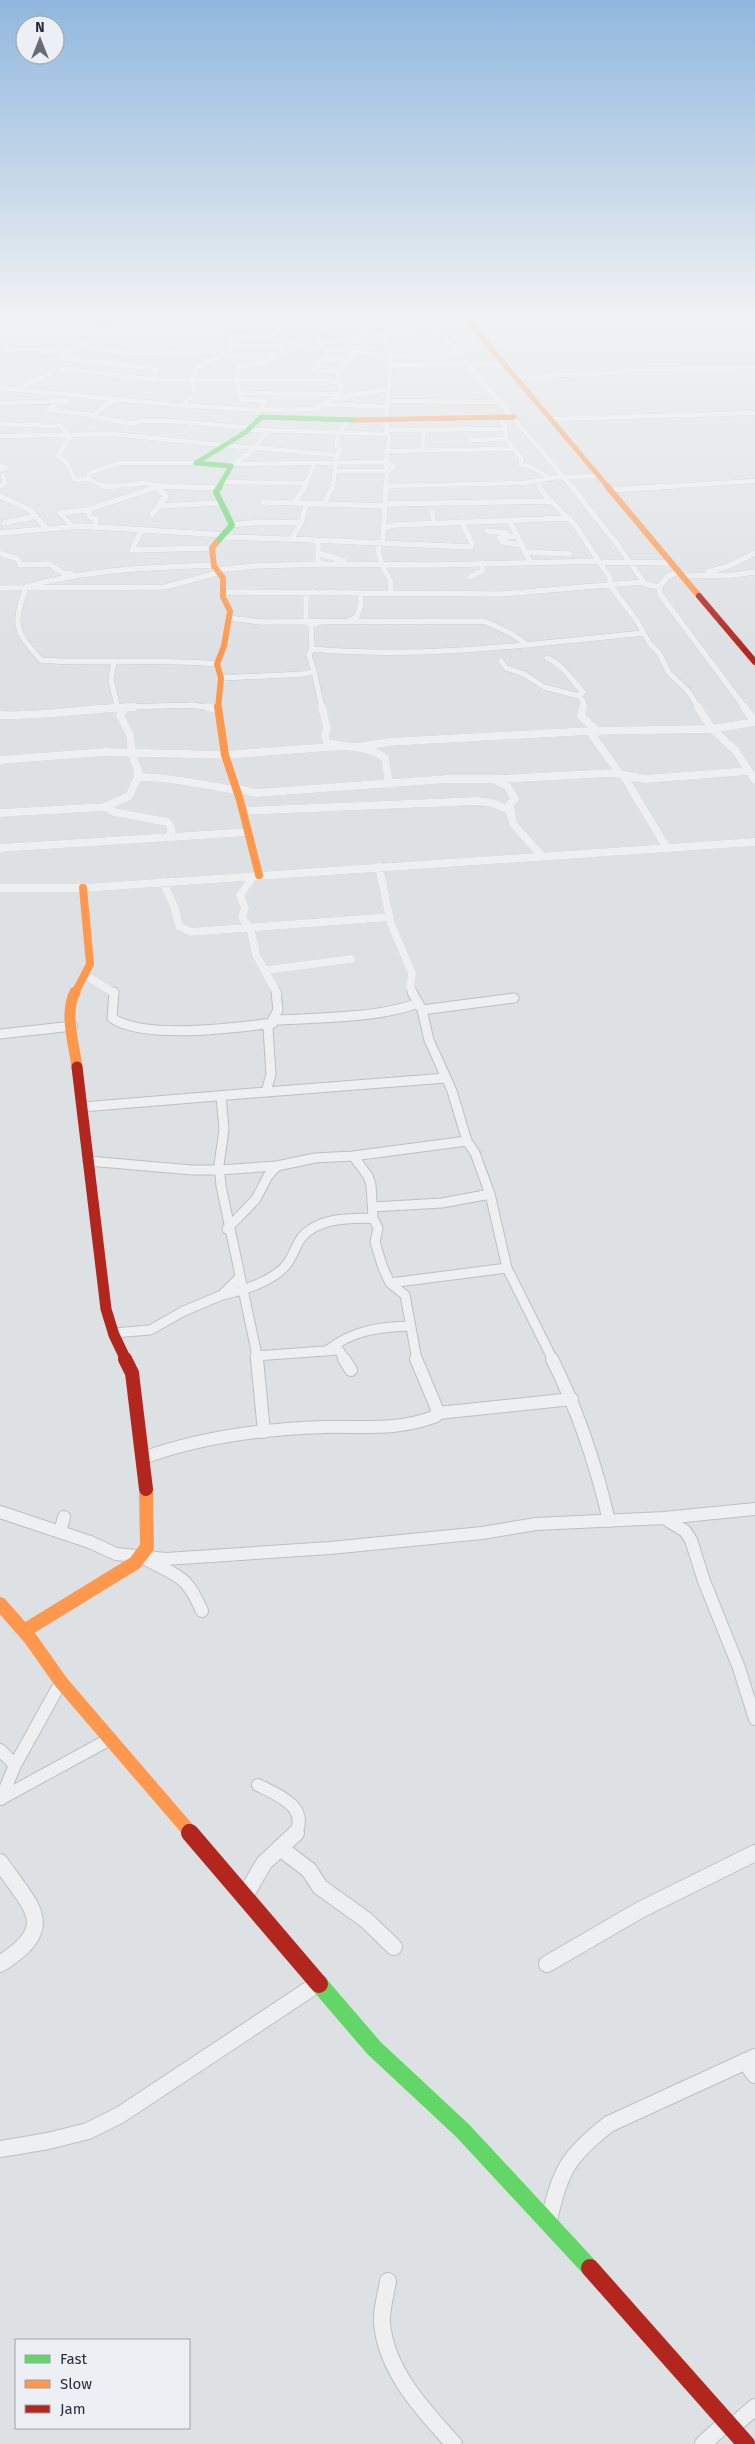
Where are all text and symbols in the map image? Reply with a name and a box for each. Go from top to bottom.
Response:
north arrow [15,15,65,65]
text: N [35,19,45,36]
legend [15,2339,190,2429]
text: Fast [60,2350,87,2368]
text: Slow [60,2375,92,2393]
text: Jam [60,2400,86,2418]

